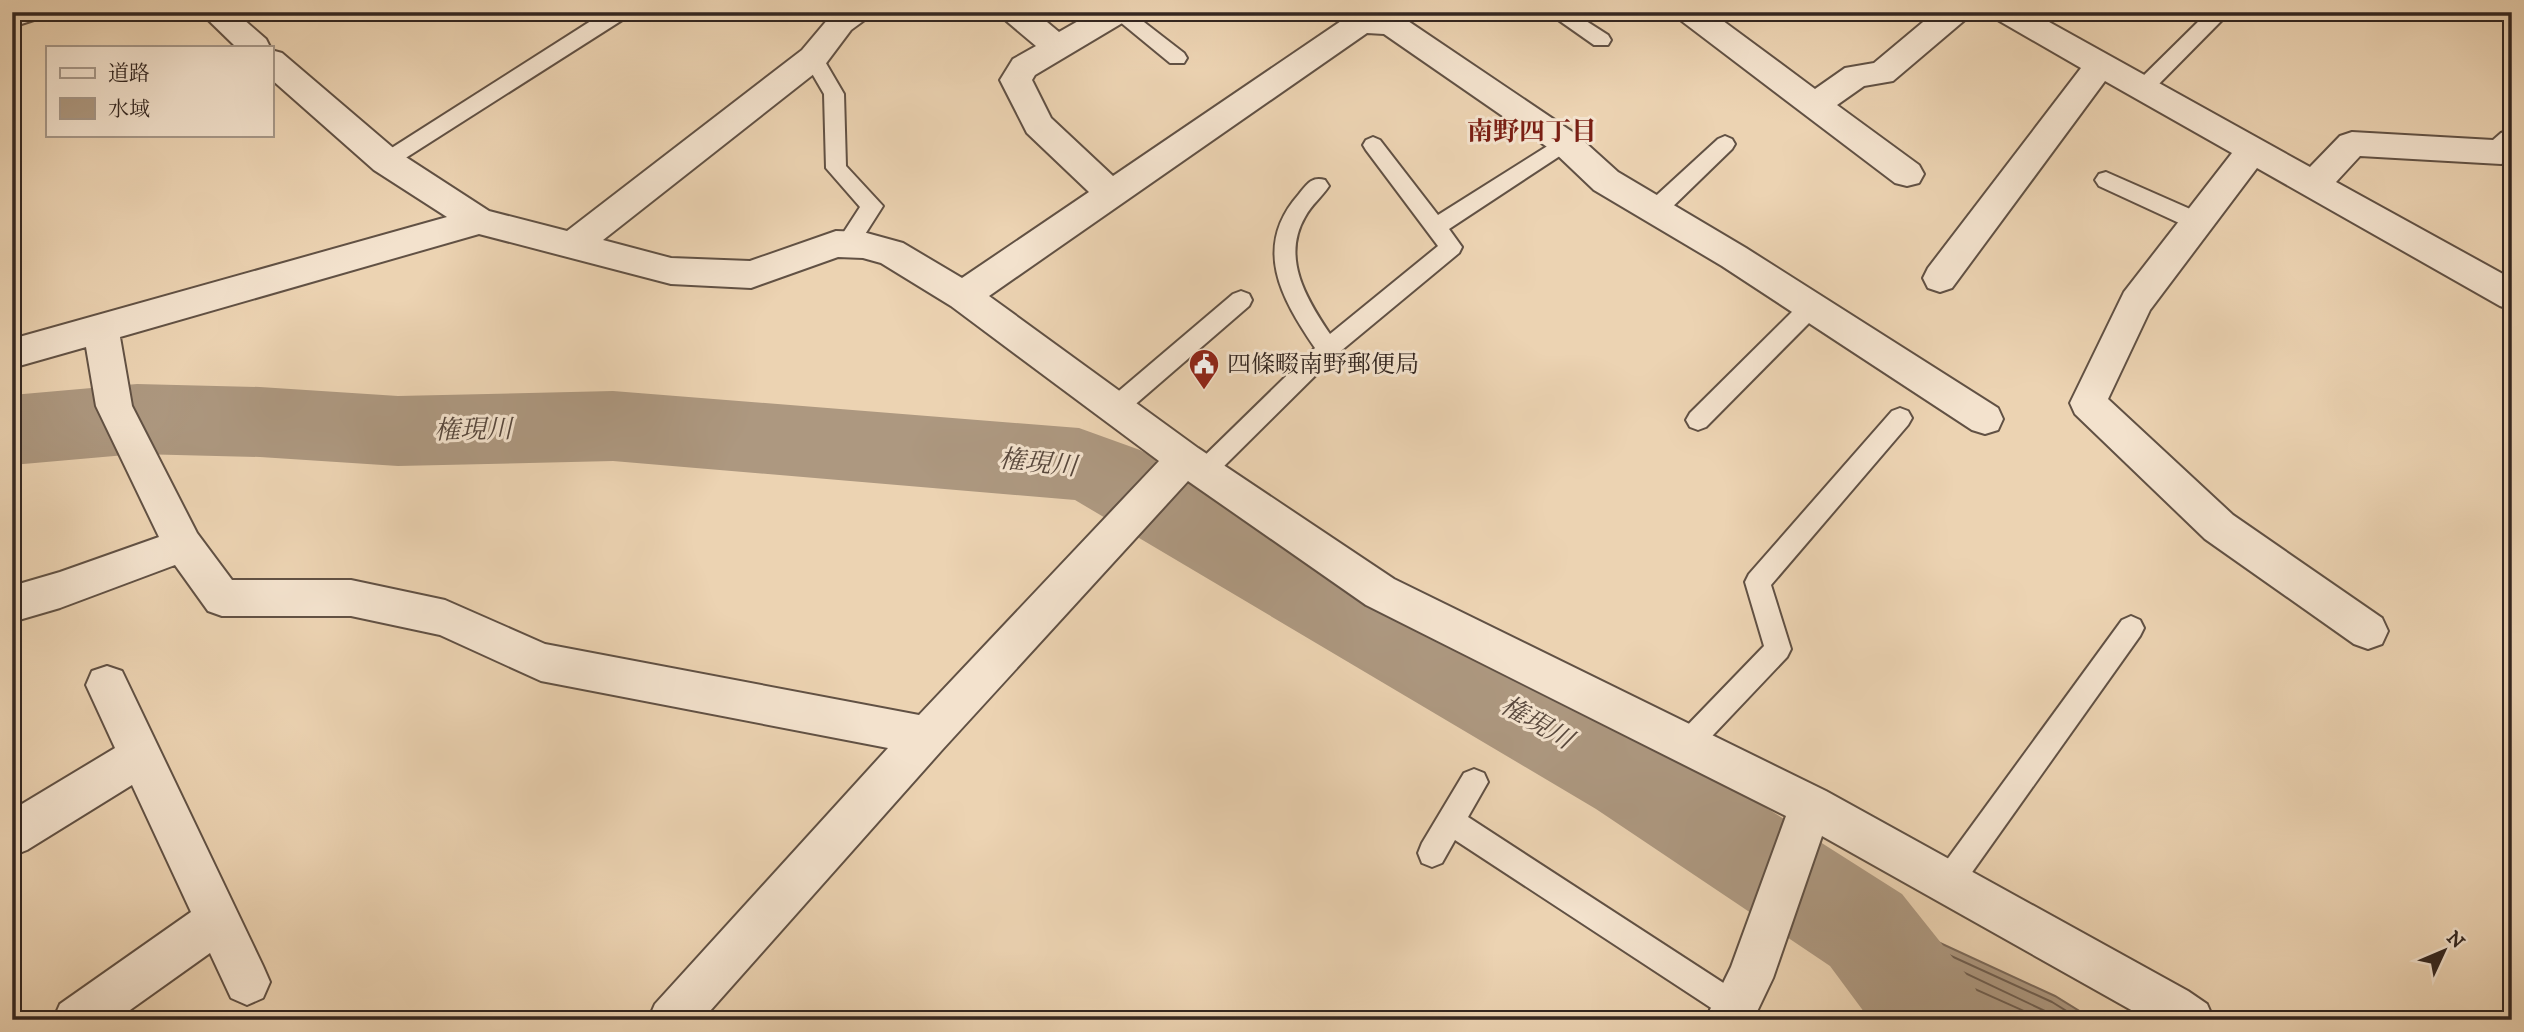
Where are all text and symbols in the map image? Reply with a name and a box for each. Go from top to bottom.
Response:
legend [46,46,273,136]
text: 道路 [108,61,150,87]
text: 水域 [108,97,150,123]
district label: 南野四丁目 [1467,116,1597,149]
public building icon: 四條畷南野郵便局 [1187,347,1221,391]
place label: 四條畷南野郵便局 [1227,350,1419,380]
water label: 権現川 [434,413,515,448]
water label: 権現川 [997,443,1081,484]
water label: 権現川 [1494,690,1581,759]
north arrow [2408,916,2478,986]
text: N [2441,927,2469,954]

